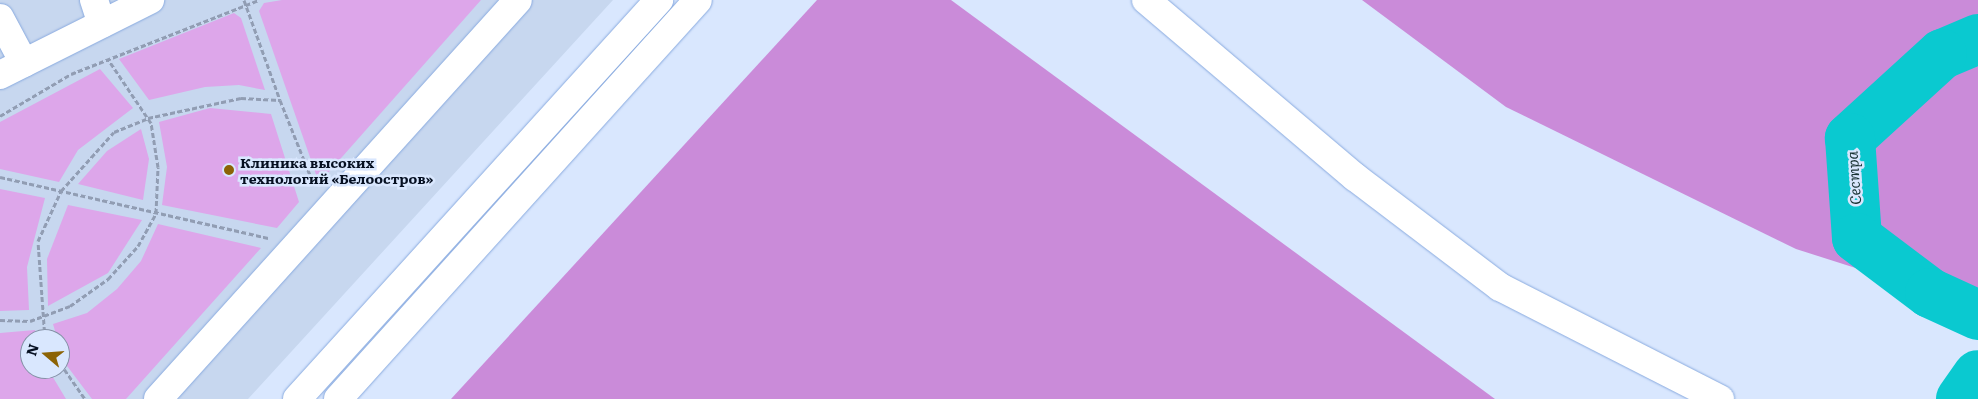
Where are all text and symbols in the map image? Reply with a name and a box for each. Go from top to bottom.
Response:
water label: Сестра [1842,150,1864,206]
place label: Клиника высоких технологий «Белоостров» [240,154,433,186]
marker: Клиника высоких технологий «Белоостров» [222,163,236,177]
north arrow [20,329,70,379]
text: N [20,341,43,358]

